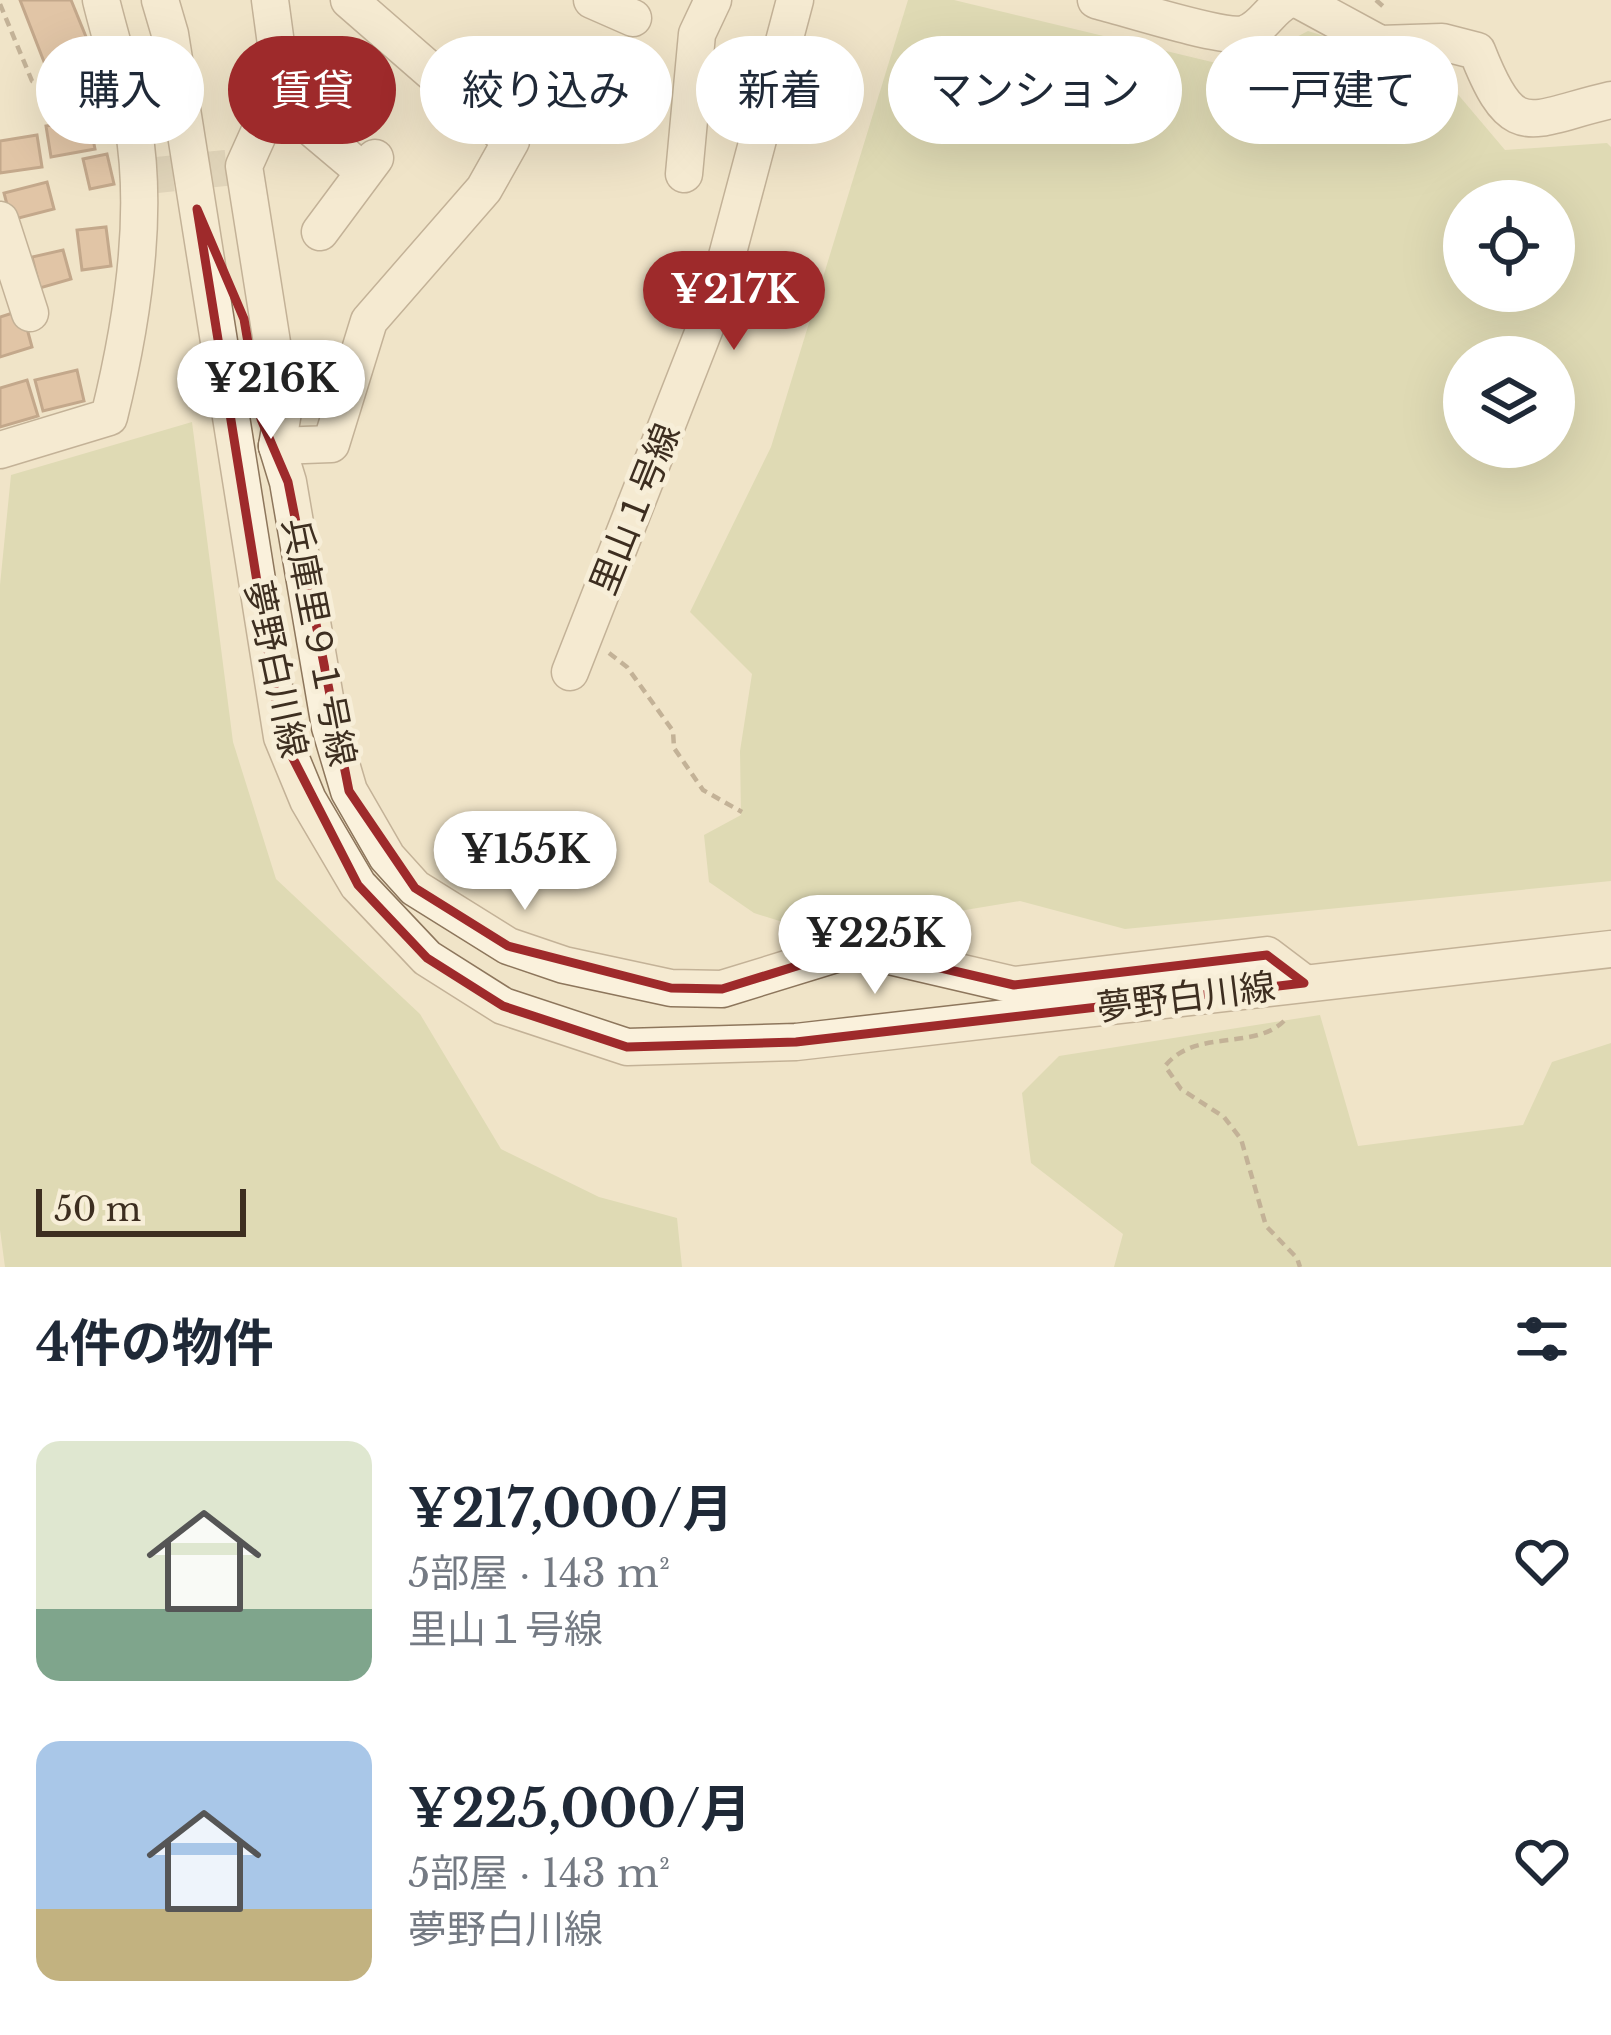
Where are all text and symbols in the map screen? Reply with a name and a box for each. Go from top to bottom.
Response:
chip: 購入 [36,36,204,144]
chip: 賃貸 [228,36,396,144]
chip: 絞り込み [420,36,672,144]
chip: 新着 [696,36,864,144]
chip: マンション [888,36,1182,144]
chip: 一戸建て [1206,36,1458,144]
map controls [1443,180,1575,468]
button: locate [1443,180,1575,312]
pin: ¥217K [650,251,818,353]
text: ¥217K [670,265,798,314]
button: layers [1443,336,1575,468]
pin: ¥216K [187,340,355,442]
text: ¥216K [204,354,338,403]
street label: 里山１号線 [580,417,690,601]
street label: 兵庫里９１号線 [273,514,365,770]
street label: 夢野白川線 [235,576,317,762]
pin: ¥155K [441,811,609,913]
text: ¥155K [461,825,589,874]
pin: ¥225K [791,895,959,997]
text: ¥225K [805,909,945,958]
street label: 夢野白川線 [1094,964,1278,1030]
scale bar [36,1183,246,1236]
text: 50 m [54,1189,141,1230]
icon: filters [1509,1306,1575,1372]
text: 4件の物件 [36,1312,274,1375]
text: ¥217,000/月 [408,1478,733,1541]
icon: home [132,1489,276,1633]
icon: heart [1509,1528,1575,1594]
text: 5部屋 · 143 m² [408,1549,670,1598]
text: 里山１号線 [408,1605,603,1654]
text: ¥225,000/月 [408,1778,751,1841]
icon: home [132,1789,276,1933]
icon: heart [1509,1828,1575,1894]
text: 5部屋 · 143 m² [408,1849,670,1898]
text: 夢野白川線 [408,1905,603,1954]

